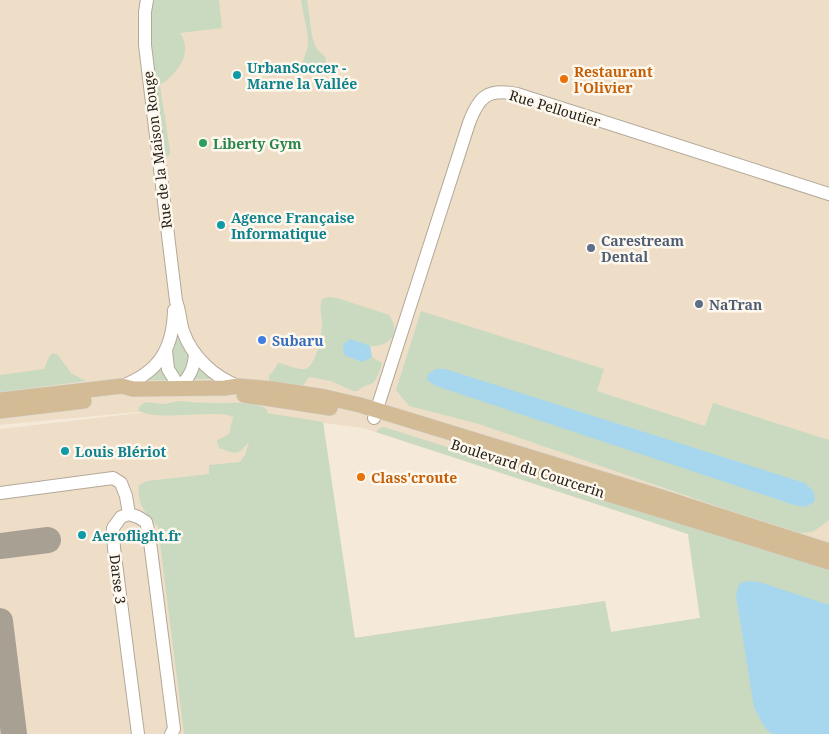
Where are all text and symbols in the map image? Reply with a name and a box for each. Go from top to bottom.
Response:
place label: UrbanSoccer - Marne la Vallée [247,58,357,93]
place label: Restaurant l'Olivier [574,62,653,97]
marker: UrbanSoccer - Marne la Vallée [231,69,243,81]
street label: Rue de la Maison Rouge [138,70,176,230]
marker: Restaurant l'Olivier [558,73,570,85]
street label: Rue Pelloutier [507,85,603,131]
place label: Liberty Gym [213,134,302,153]
marker: Liberty Gym [197,137,209,149]
place label: Agence Française Informatique [231,208,354,243]
marker: Agence Française Informatique [215,219,227,231]
place label: Carestream Dental [601,231,684,266]
marker: Carestream Dental [585,242,597,254]
place label: NaTran [709,295,762,314]
marker: NaTran [693,298,705,310]
place label: Subaru [272,331,324,350]
marker: Subaru [256,334,268,346]
street label: Boulevard du Courcerin [449,434,607,502]
place label: Louis Blériot [75,442,167,461]
marker: Louis Blériot [59,445,71,457]
place label: Class'croute [371,468,457,487]
marker: Class'croute [355,471,367,483]
place label: Aeroflight.fr [92,526,182,545]
marker: Aeroflight.fr [76,529,88,541]
street label: Darse 3 [106,553,130,605]

